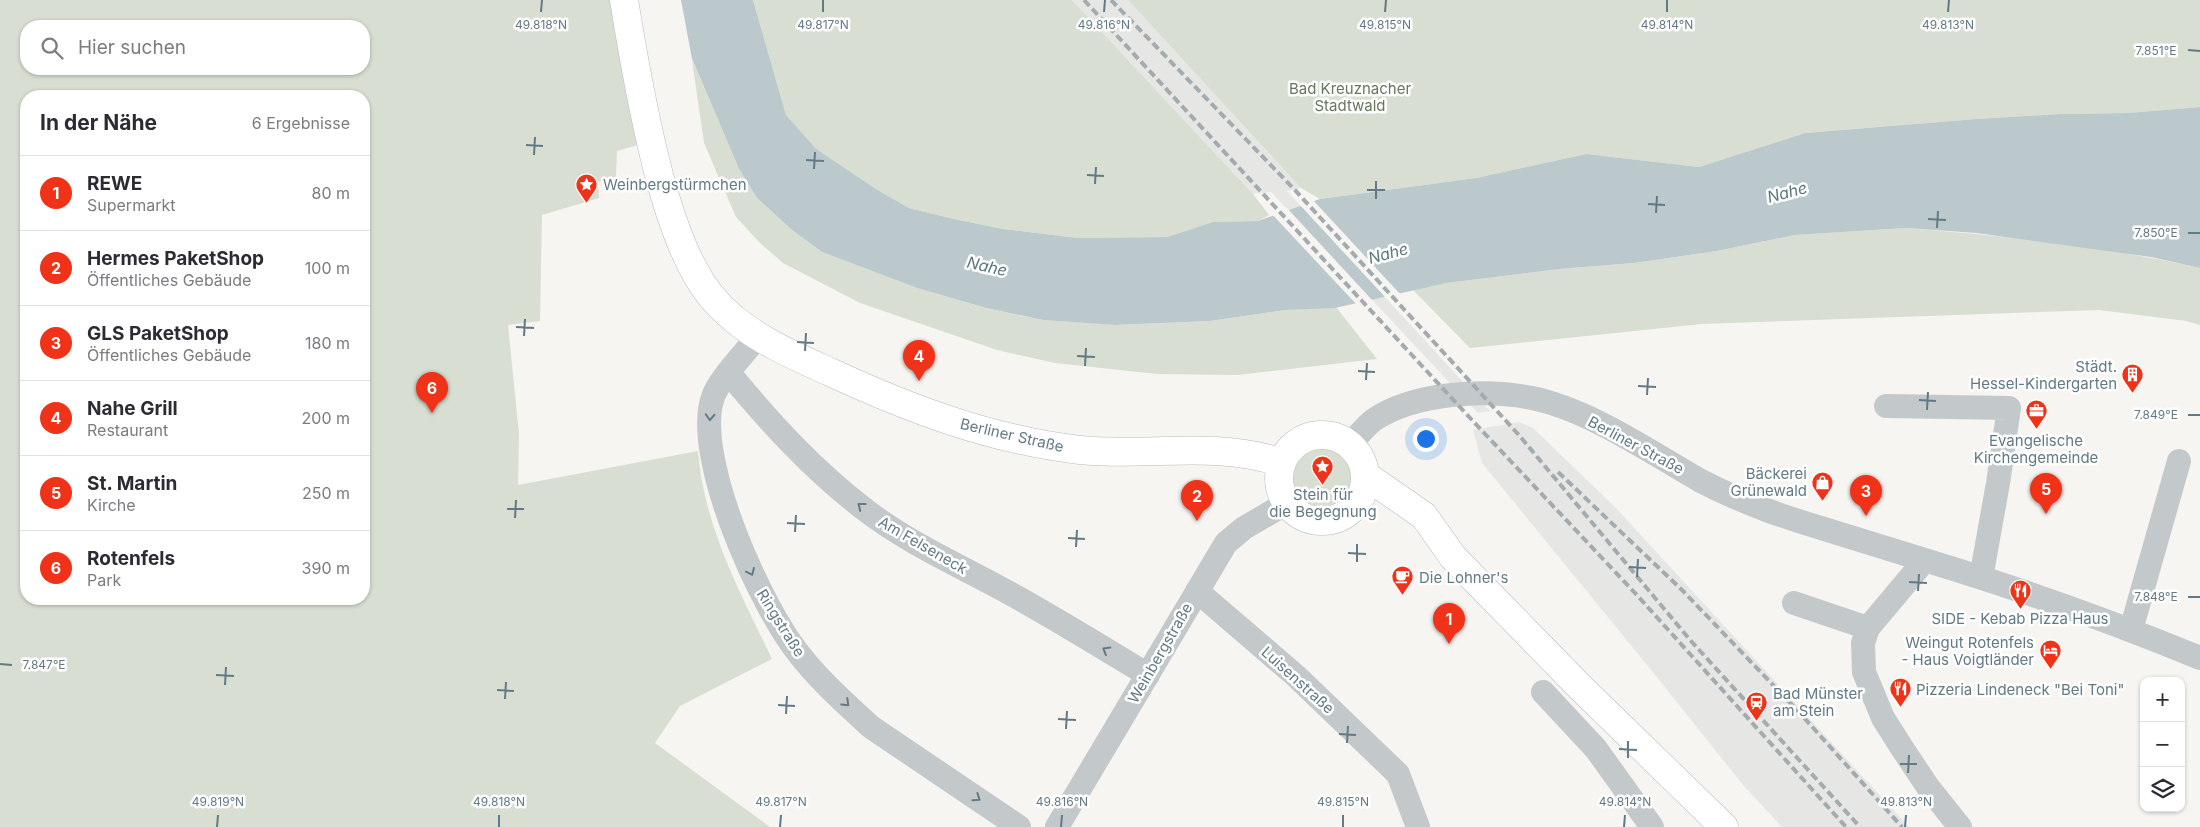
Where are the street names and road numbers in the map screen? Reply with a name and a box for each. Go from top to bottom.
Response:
street label: Berliner Straße [1585,412,1687,478]
street label: Berliner Straße [958,414,1066,456]
street label: Am Felseneck [875,512,971,578]
street label: Ringstraße [753,586,809,660]
street label: Weinbergstraße [1124,599,1196,707]
street label: Luisenstraße [1258,642,1338,718]

